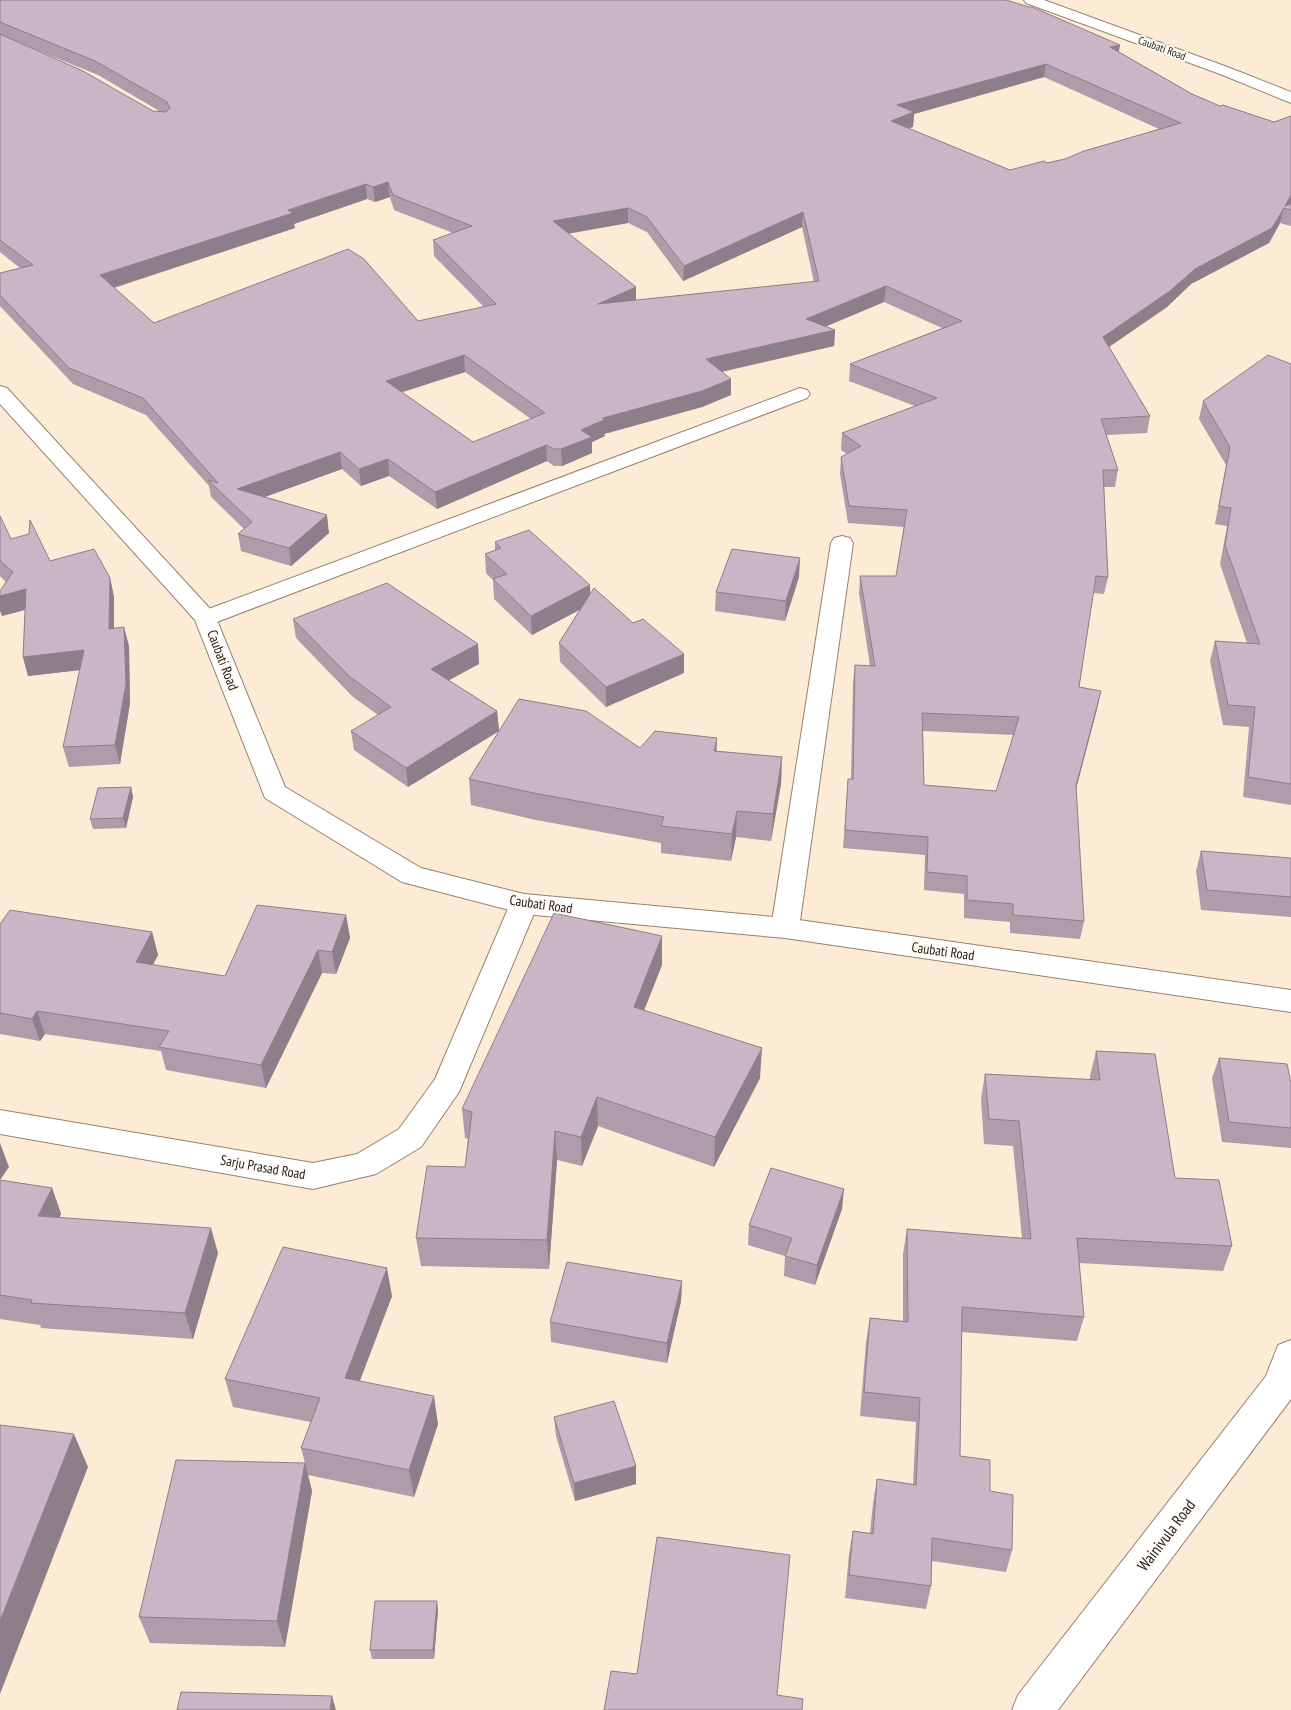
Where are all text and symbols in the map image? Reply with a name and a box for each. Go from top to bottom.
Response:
street label: Caubati Road [1136,33,1188,63]
street label: Caubati Road [203,627,243,693]
street label: Caubati Road [508,891,574,917]
street label: Caubati Road [910,938,976,964]
street label: Sarju Prasad Road [219,1151,307,1183]
street label: Wainivula Road [1133,1495,1199,1575]

